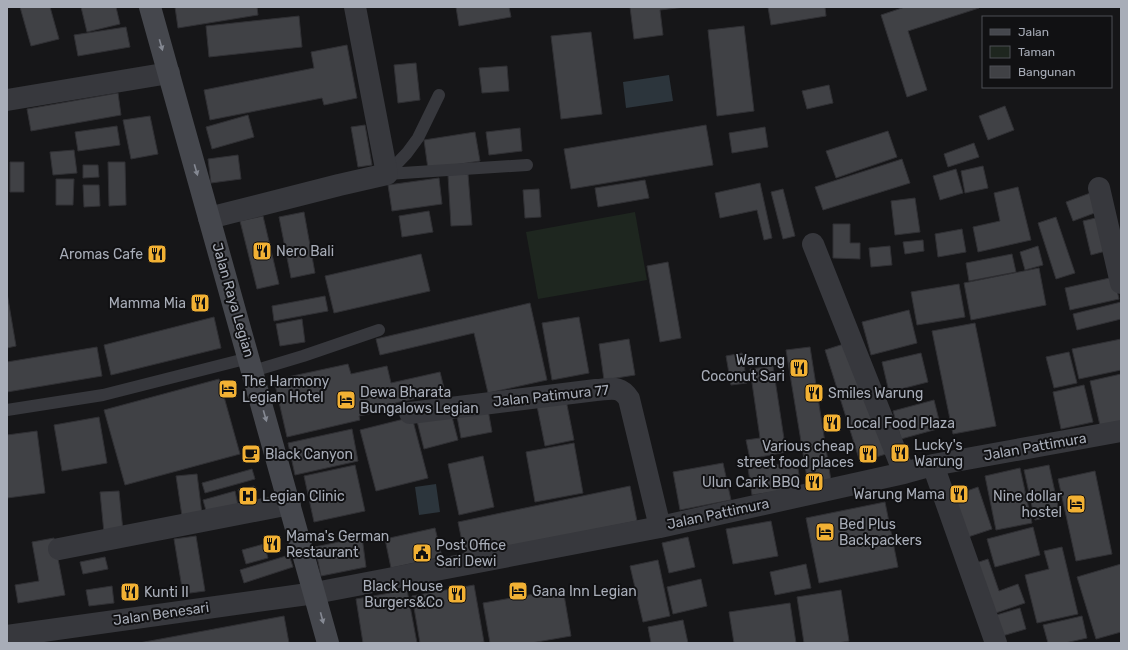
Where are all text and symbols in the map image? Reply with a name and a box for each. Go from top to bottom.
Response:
legend [982,16,1112,88]
text: Jalan [1018,25,1049,39]
one-way arrow [158,39,164,51]
text: Taman [1018,45,1055,59]
text: Bangunan [1018,65,1075,79]
one-way arrow [193,164,199,176]
restaurant icon: Nero Bali [251,240,273,262]
street label: Jalan Raya Legian [208,241,258,359]
restaurant icon: Aromas Cafe [146,243,168,265]
place label: Nero Bali [276,243,334,260]
place label: Aromas Cafe [60,246,143,263]
restaurant icon: Mamma Mia [189,292,211,314]
place label: Mamma Mia [109,295,186,312]
place label: Warung Coconut Sari [701,352,785,385]
restaurant icon: Warung Coconut Sari [788,357,810,379]
place label: The Harmony Legian Hotel [242,373,329,406]
hotel icon: The Harmony Legian Hotel [217,378,239,400]
street label: Jalan Patimura 77 [492,381,610,411]
restaurant icon: Smiles Warung [803,382,825,404]
place label: Dewa Bharata Bungalows Legian [360,384,479,417]
place label: Smiles Warung [828,385,923,402]
hotel icon: Dewa Bharata Bungalows Legian [335,389,357,411]
one-way arrow [263,410,269,422]
restaurant icon: Local Food Plaza [821,412,843,434]
place label: Local Food Plaza [846,415,955,432]
street label: Jalan Pattimura [982,430,1088,464]
place label: Lucky's Warung [914,437,963,470]
place label: Various cheap street food places [737,438,854,471]
restaurant icon: Lucky's Warung [889,442,911,464]
cafe icon: Black Canyon [240,443,262,465]
restaurant icon: Various cheap street food places [857,443,879,465]
place label: Black Canyon [265,446,353,463]
restaurant icon: Ulun Carik BBQ [803,471,825,493]
place label: Ulun Carik BBQ [702,474,800,491]
restaurant icon: Warung Mama [948,483,970,505]
hospital icon: Legian Clinic [237,485,259,507]
place label: Warung Mama [853,486,945,503]
place label: Legian Clinic [262,488,345,505]
place label: Nine dollar hostel [993,488,1063,521]
hotel icon: Nine dollar hostel [1065,493,1087,515]
street label: Jalan Pattimura [665,495,771,533]
place label: Bed Plus Backpackers [839,516,922,549]
hotel icon: Bed Plus Backpackers [814,521,836,543]
place label: Mama's German Restaurant [286,528,389,561]
restaurant icon: Mama's German Restaurant [261,533,283,555]
place label: Post Office Sari Dewi [436,537,506,570]
public building icon: Post Office Sari Dewi [411,542,433,564]
place label: Black House Burgers&Co [363,578,443,611]
hotel icon: Gana Inn Legian [507,580,529,602]
restaurant icon: Kunti II [119,581,141,603]
restaurant icon: Black House Burgers&Co [446,583,468,605]
place label: Gana Inn Legian [532,583,637,600]
place label: Kunti II [144,584,189,601]
street label: Jalan Benesari [112,599,210,629]
one-way arrow [319,612,325,624]

